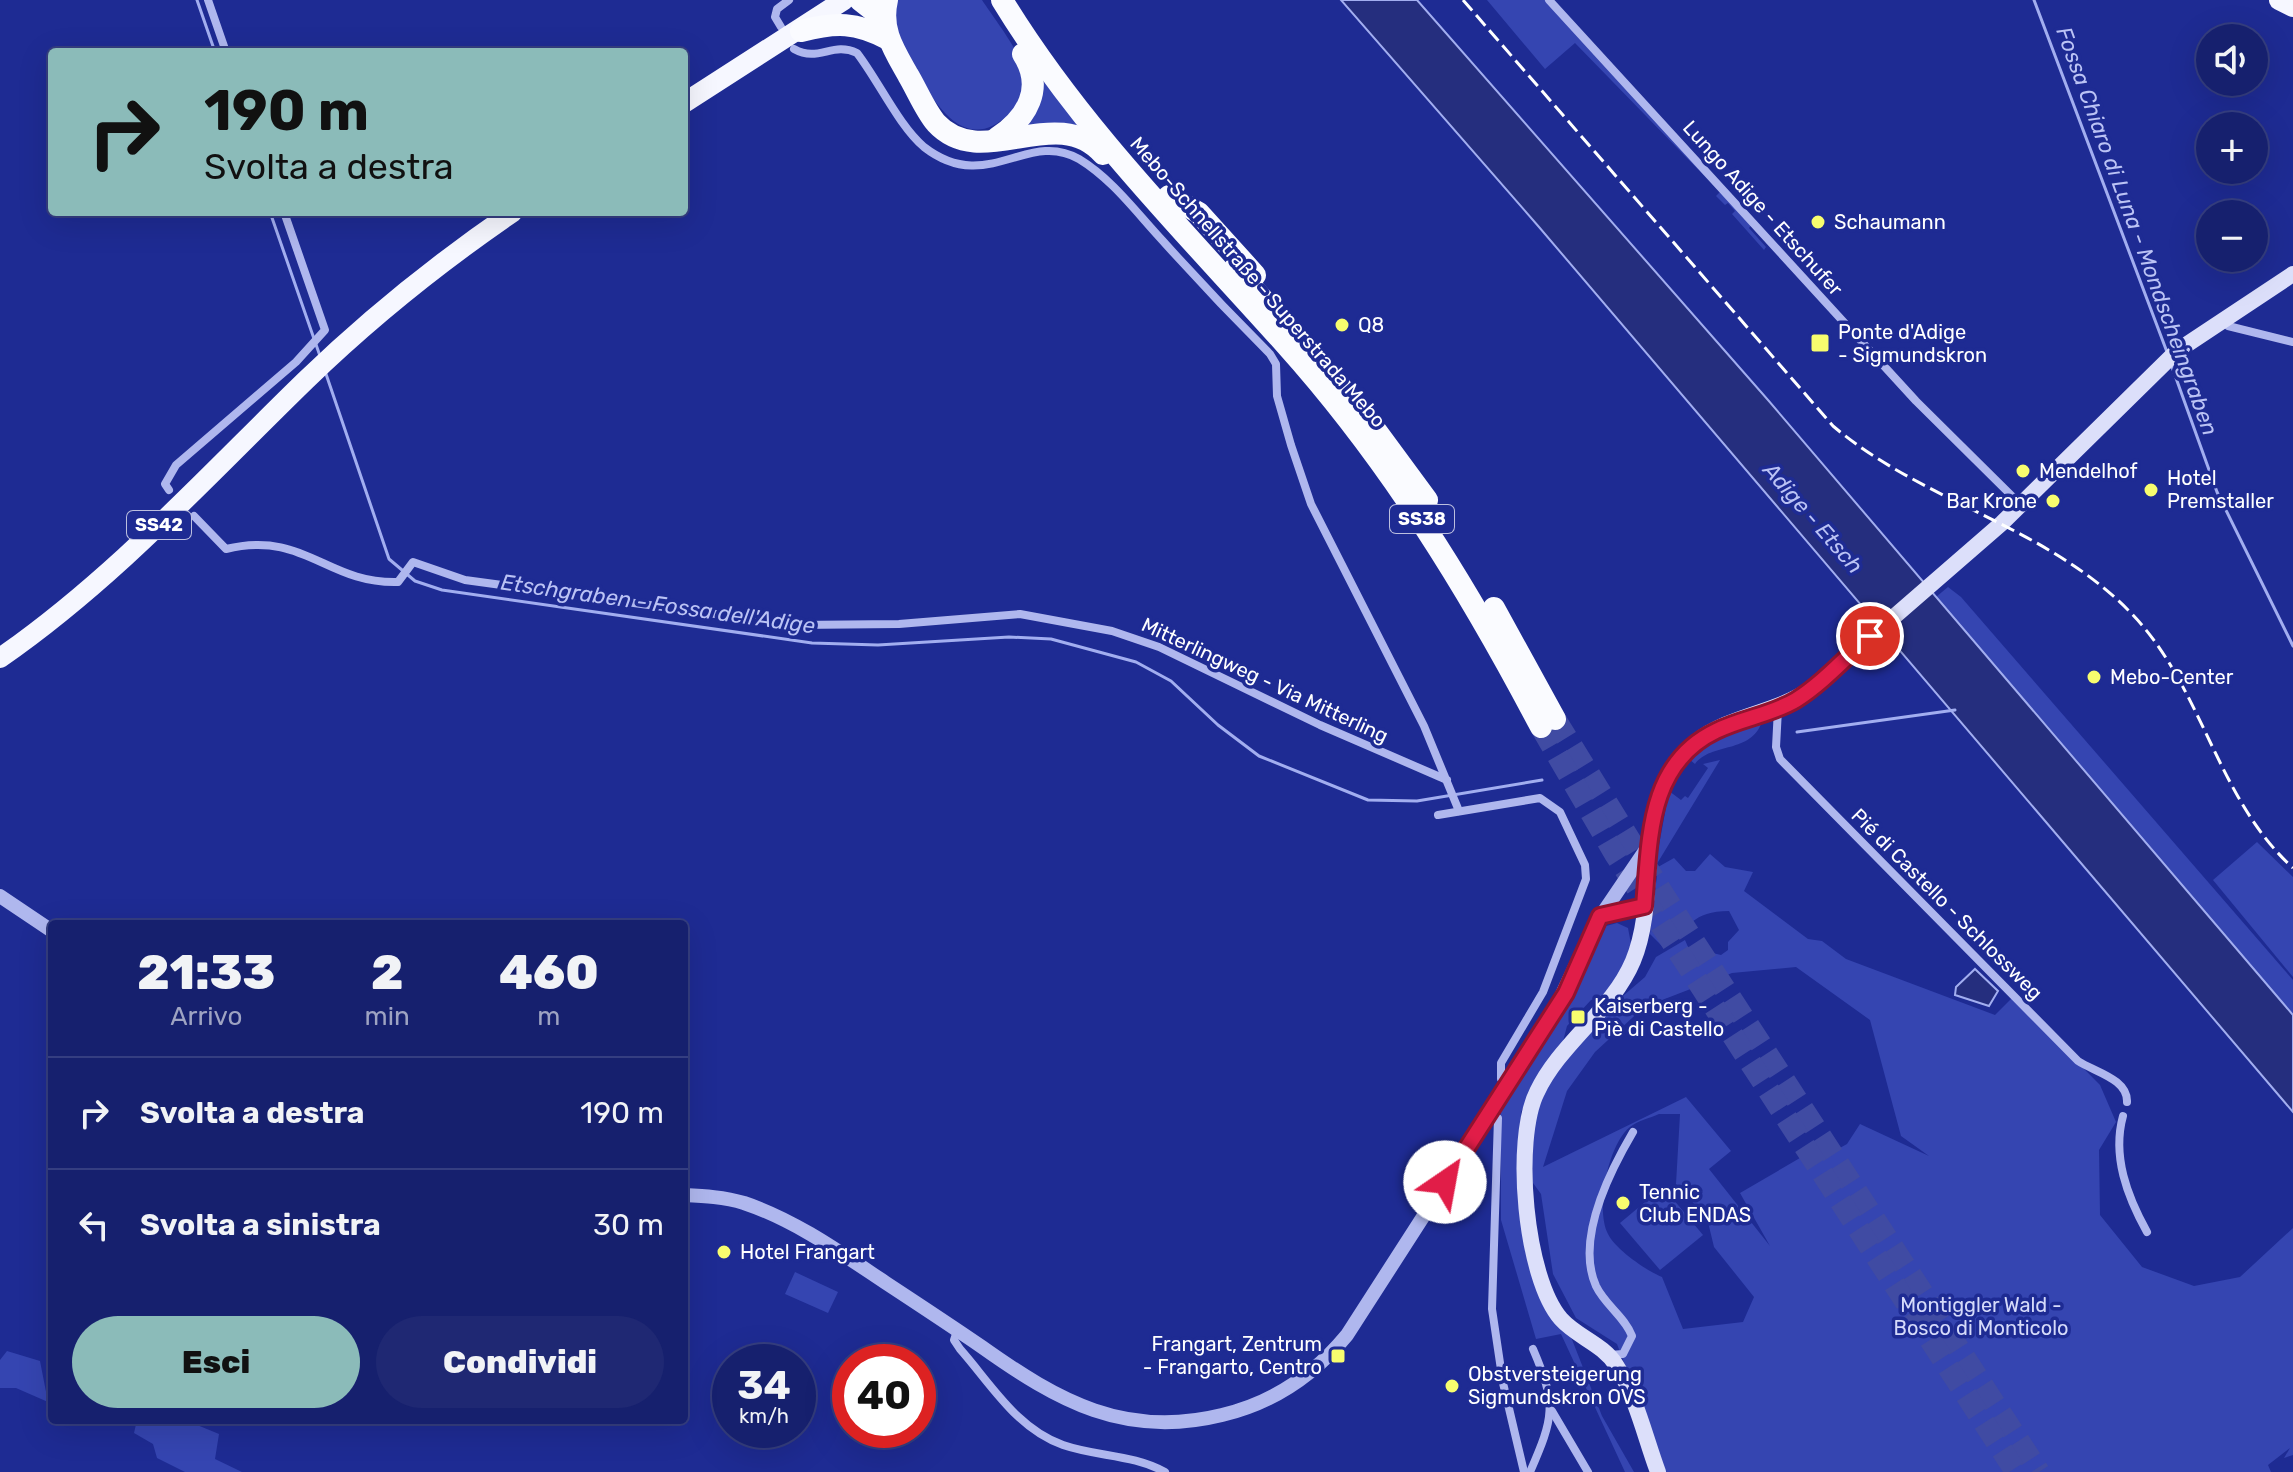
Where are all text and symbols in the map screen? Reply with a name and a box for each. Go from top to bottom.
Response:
water label: Fossa Chiaro di Luna - Mondscheingraben [2050,23,2224,439]
map controls [2196,24,2268,272]
button: sound [2196,24,2268,96]
text: 190 m [204,78,369,144]
icon: right [72,80,176,184]
button: + [2196,112,2268,184]
street label: Lungo Adige - Etschufer [1678,116,1848,301]
street label: Mebo-Schnellstraße - Superstrada Mebo [1125,132,1391,432]
text: Svolta a destra [204,145,454,188]
button: − [2196,200,2268,272]
place label: Schaumann [1834,210,1946,234]
marker: Schaumann [1809,213,1827,231]
place label: Q8 [1358,313,1384,337]
marker: Q8 [1333,316,1351,334]
place label: Ponte d'Adige - Sigmundskron [1838,320,1987,367]
marker: Ponte d'Adige - Sigmundskron [1809,332,1831,354]
water label: Adige - Etsch [1757,456,1869,579]
place label: Mendelhof [2039,459,2138,483]
marker: Mendelhof [2014,462,2032,480]
place label: Hotel Premstaller [2167,466,2274,513]
marker: Hotel Premstaller [2142,481,2160,499]
place label: Bar Krone [1946,489,2037,513]
marker: Bar Krone [2044,492,2062,510]
road number: SS38 [1390,505,1454,533]
road number: SS42 [127,511,191,539]
water label: Etschgraben - Fossa dell'Adige [499,569,817,639]
pin [1836,602,1904,670]
street label: Mitterlingweg - Via Mitterling [1138,612,1392,748]
icon: arrive [1848,614,1892,658]
place label: Mebo-Center [2110,665,2234,689]
marker: Mebo-Center [2085,668,2103,686]
street label: Pié di Castello - Schlossweg [1846,803,2048,1005]
text: 21:33 [137,944,275,1001]
text: 2 [371,944,403,1001]
text: 460 [499,944,599,1001]
place label: Kaiserberg - Piè di Castello [1594,994,1724,1041]
text: Arrivo [170,1001,242,1032]
text: min [365,1001,410,1032]
text: m [537,1001,560,1032]
marker: Kaiserberg - Piè di Castello [1569,1008,1587,1026]
icon: right [72,1091,116,1135]
text: Svolta a destra [140,1095,365,1131]
text: 190 m [580,1095,664,1131]
position arrow [1403,1140,1487,1224]
place label: Tennic Club ENDAS [1639,1180,1751,1227]
marker: Tennic Club ENDAS [1614,1194,1632,1212]
icon: left [72,1203,116,1247]
text: Svolta a sinistra [140,1207,381,1243]
text: 30 m [593,1207,664,1243]
place label: Hotel Frangart [740,1240,875,1264]
marker: Hotel Frangart [715,1243,733,1261]
park label: Montiggler Wald - Bosco di Monticolo [1894,1293,2068,1340]
button: Esci [72,1316,360,1408]
button: Condividi [376,1316,664,1408]
place label: Frangart, Zentrum - Frangarto, Centro [1143,1332,1322,1379]
speed limit sign: 40 [832,1344,936,1448]
marker: Frangart, Zentrum - Frangarto, Centro [1329,1347,1347,1365]
text: 34 [737,1362,791,1409]
place label: Obstversteigerung Sigmundskron OVS [1468,1362,1646,1409]
marker: Obstversteigerung Sigmundskron OVS [1443,1377,1461,1395]
text: km/h [739,1404,789,1428]

